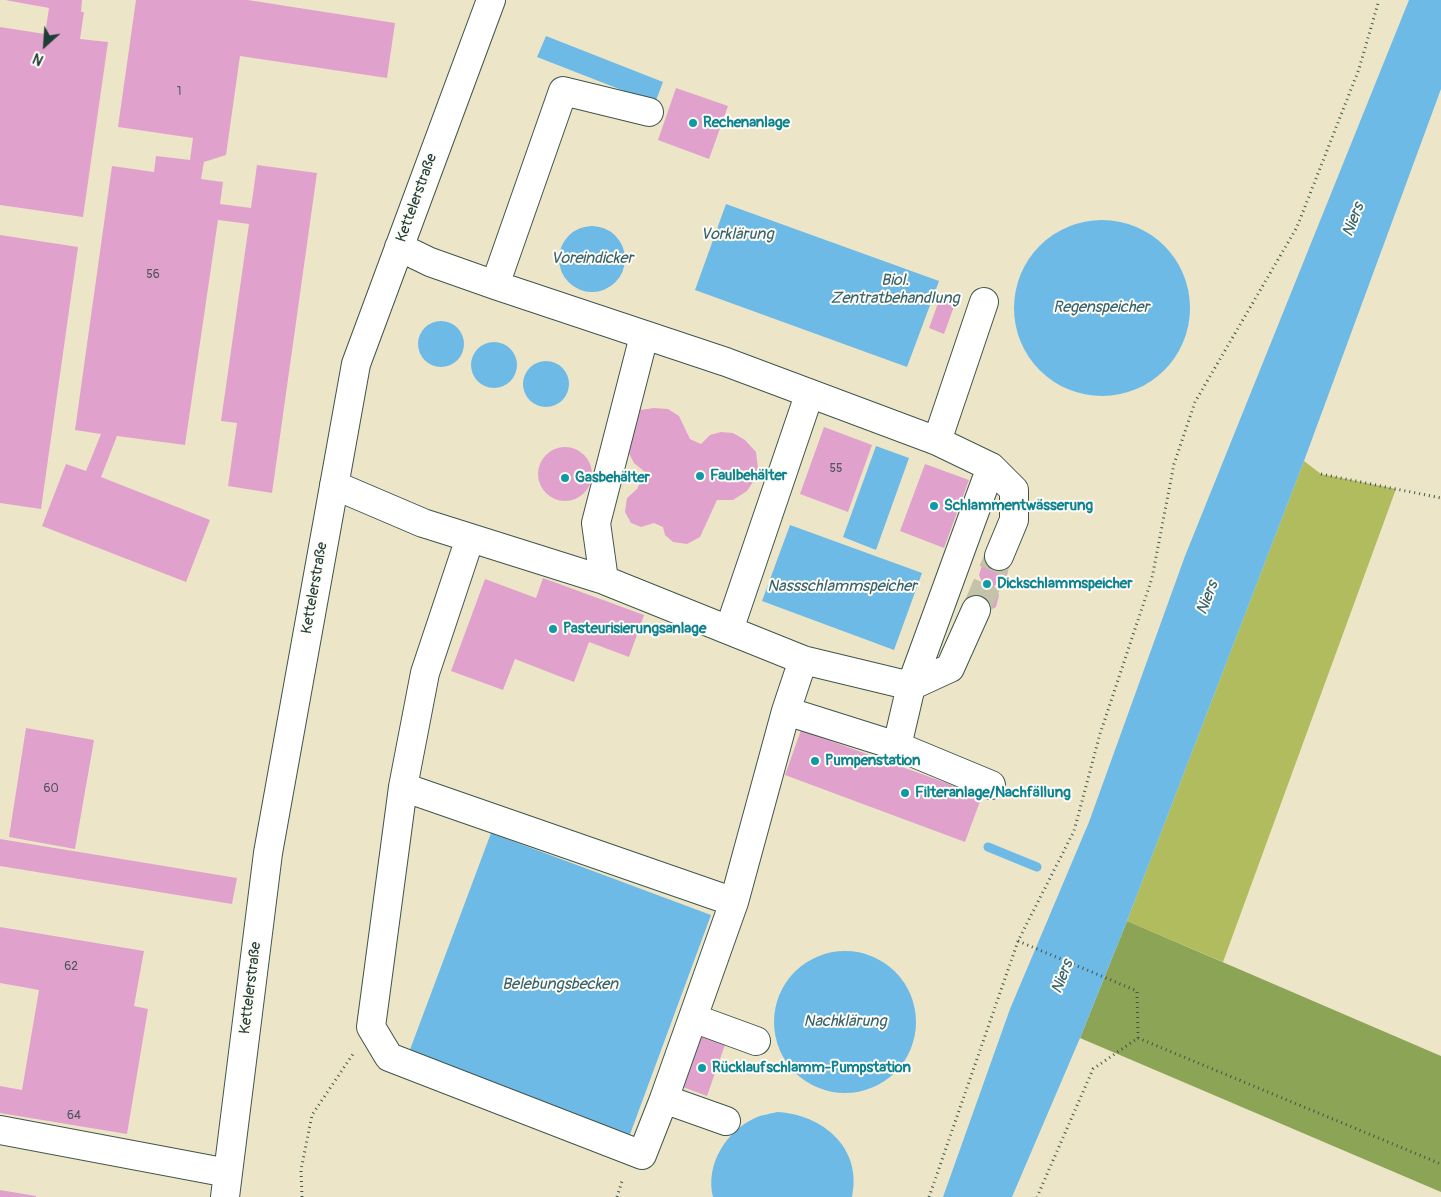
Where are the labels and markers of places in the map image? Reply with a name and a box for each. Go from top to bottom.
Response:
place label: Rechenanlage [703,114,790,132]
marker: Rechenanlage [687,117,699,129]
place label: Faulbehälter [710,467,787,485]
place label: Gasbehälter [575,469,650,487]
marker: Faulbehälter [694,470,706,482]
marker: Gasbehälter [559,472,571,484]
place label: Schlammentwässerung [944,497,1093,515]
marker: Schlammentwässerung [928,500,940,512]
place label: Dickschlammspeicher [997,575,1133,593]
marker: Dickschlammspeicher [981,578,993,590]
place label: Pasteurisierungsanlage [563,620,706,638]
marker: Pasteurisierungsanlage [547,623,559,635]
place label: Pumpenstation [825,752,920,770]
marker: Pumpenstation [809,755,821,767]
place label: Filteranlage/Nachfällung [915,784,1071,802]
marker: Filteranlage/Nachfällung [899,787,911,799]
place label: Rücklaufschlamm-Pumpstation [712,1059,911,1077]
marker: Rücklaufschlamm-Pumpstation [696,1062,708,1074]

